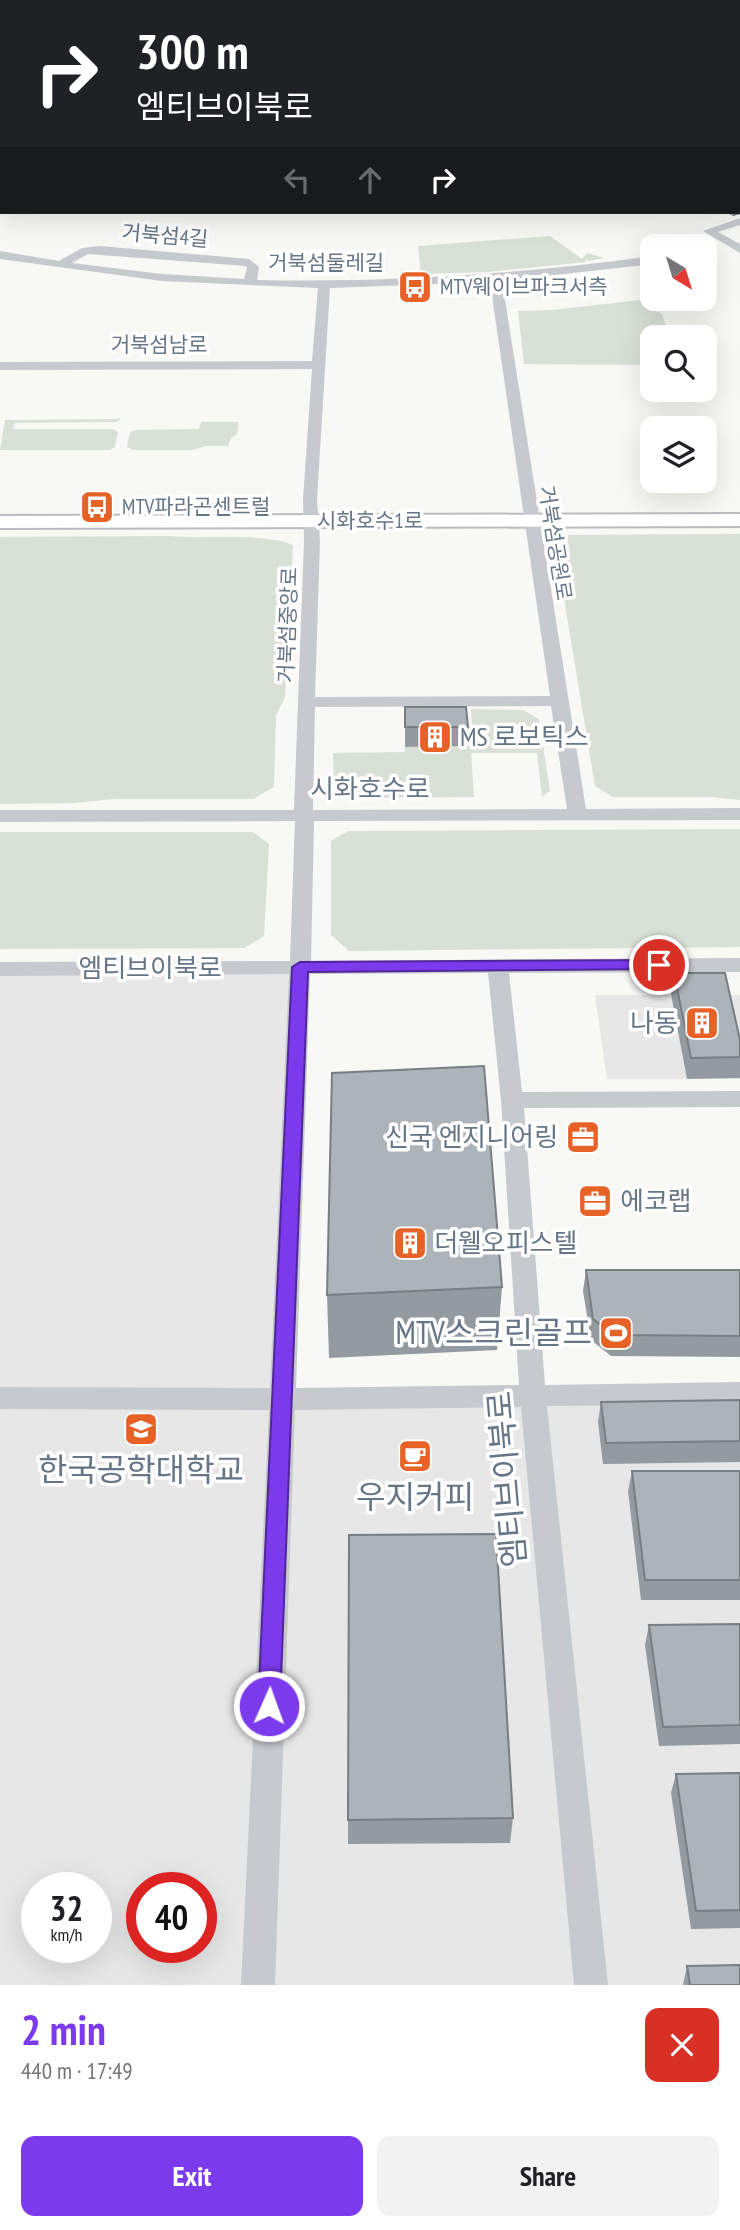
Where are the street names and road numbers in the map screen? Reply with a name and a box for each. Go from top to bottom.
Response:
street label: 거북섬4길 [121,218,209,253]
street label: 거북섬둘레길 [268,249,384,276]
street label: 거북섬남로 [111,331,207,358]
street label: 거북섬공원로 [533,484,578,602]
street label: 시화호수1로 [317,507,423,534]
street label: 거북섬중앙로 [272,567,303,683]
street label: 시화호수로 [310,772,430,805]
street label: 엠티브이북로 [78,951,222,984]
street label: 엠티브이북로 [477,1389,535,1569]

